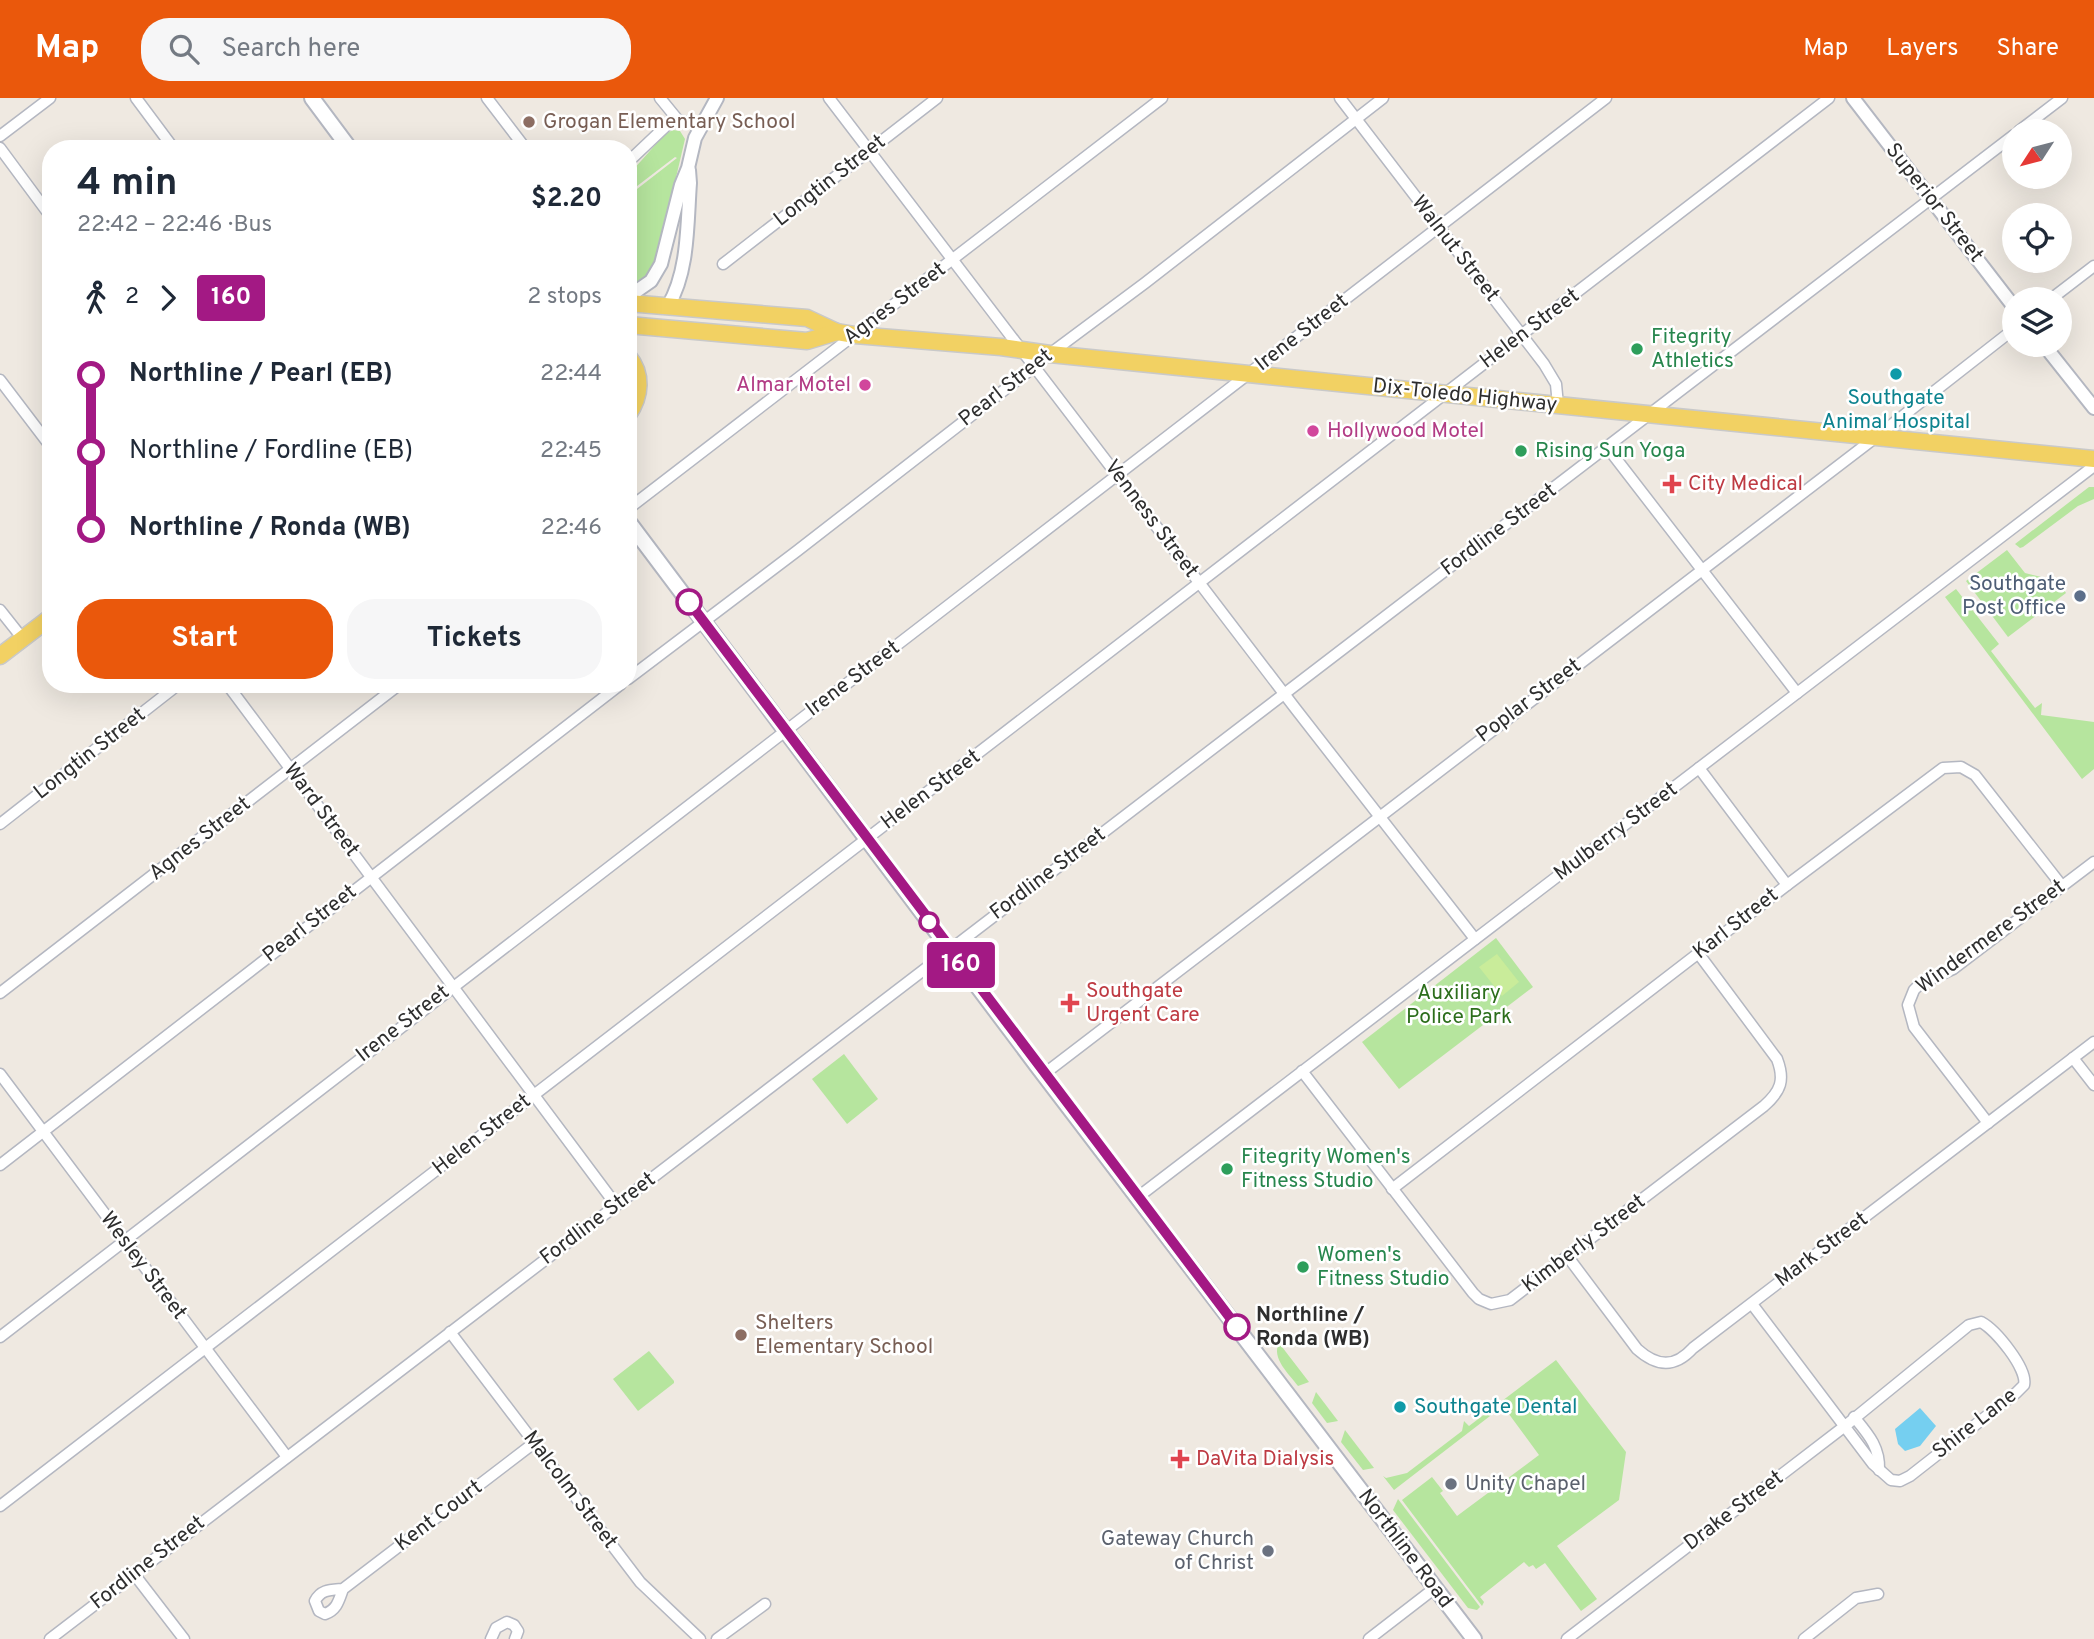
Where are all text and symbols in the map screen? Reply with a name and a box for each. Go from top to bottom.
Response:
search box [141,18,631,81]
text: Map [35,28,99,70]
icon: search [165,30,203,68]
text: Search here [221,33,360,66]
text: Map [1803,34,1848,64]
text: Layers [1886,34,1958,64]
text: Share [1996,34,2059,64]
place label: Grogan Elementary School [543,109,795,136]
marker: Grogan Elementary School [521,114,537,130]
north arrow [2002,119,2072,189]
map controls [2002,119,2072,357]
street label: Longtin Street [769,129,891,233]
street label: Superior Street [1879,138,1989,268]
text: 4 min [77,160,177,209]
text: $2.20 [531,183,602,216]
street label: Walnut Street [1405,190,1505,308]
button: locate [2002,203,2072,273]
text: 22:42 – 22:46 · Bus [77,211,272,240]
street label: Agnes Street [838,257,952,351]
icon: walk [77,279,115,317]
icon: forward [149,279,187,317]
text: 2 [125,283,139,312]
text: 160 [211,283,251,313]
text: 2 stops [527,283,602,312]
street label: Helen Street [1475,283,1585,375]
button: layers [2002,287,2072,357]
street label: Irene Street [1250,288,1354,378]
place label: Fitegrity Athletics [1651,324,1734,375]
marker: Fitegrity Athletics [1629,341,1645,357]
street label: Pearl Street [954,343,1058,433]
text: Northline / Pearl (EB) [129,358,393,391]
text: 22:44 [540,360,602,389]
marker: Southgate Animal Hospital [1888,366,1904,382]
place label: Almar Motel [736,372,851,399]
street label: Dix-Toledo Highway [1371,373,1559,419]
marker: Almar Motel [857,377,873,393]
place label: Southgate Animal Hospital [1822,385,1970,436]
place label: Hollywood Motel [1327,418,1484,445]
marker: Hollywood Motel [1305,423,1321,439]
text: Northline / Fordline (EB) [129,435,413,468]
text: 22:45 [540,437,602,466]
place label: Rising Sun Yoga [1535,438,1685,465]
marker: Rising Sun Yoga [1513,443,1529,459]
street label: Venness Street [1098,455,1204,583]
place label: City Medical [1688,471,1803,498]
marker: City Medical [1662,474,1682,494]
street label: Fordline Street [1436,478,1562,582]
text: Northline / Ronda (WB) [129,512,411,545]
text: 22:46 [541,514,602,543]
place label: Southgate Post Office [1962,571,2066,622]
marker: Southgate Post Office [2072,588,2088,604]
unlabelled marker [676,589,702,615]
button: Start [77,599,333,679]
button: Tickets [347,599,602,679]
street label: Irene Street [800,635,906,723]
street label: Poplar Street [1471,653,1587,749]
street label: Longtin Street [29,702,151,806]
street label: Helen Street [876,744,986,836]
street label: Ward Street [277,758,365,862]
street label: Mulberry Street [1549,777,1683,887]
street label: Agnes Street [144,791,256,887]
street label: Fordline Street [985,822,1111,926]
street label: Windermere Street [1911,874,2071,1000]
street label: Pearl Street [258,879,362,969]
street label: Karl Street [1688,882,1784,966]
unlabelled marker [919,912,939,932]
line badge: 160 [921,942,1001,988]
text: 160 [941,950,981,980]
place label: Southgate Urgent Care [1086,978,1200,1029]
street label: Irene Street [351,979,455,1069]
park label: Auxiliary Police Park [1406,980,1512,1031]
marker: Southgate Urgent Care [1060,993,1080,1013]
street label: Helen Street [427,1088,537,1182]
place label: Fitegrity Women's Fitness Studio [1241,1144,1411,1195]
marker: Fitegrity Women's Fitness Studio [1219,1161,1235,1177]
street label: Fordline Street [535,1167,661,1271]
street label: Kimberly Street [1517,1189,1651,1299]
street label: Mark Street [1770,1206,1874,1294]
street label: Wesley Street [94,1207,192,1325]
place label: Women's Fitness Studio [1317,1242,1449,1293]
marker: Women's Fitness Studio [1295,1259,1311,1275]
place label: Northline / Ronda (WB) [1256,1302,1370,1353]
place label: Shelters Elementary School [755,1310,933,1361]
marker: Northline / Ronda (WB) [1224,1314,1250,1340]
marker: Shelters Elementary School [733,1327,749,1343]
street label: Shire Lane [1927,1383,2023,1465]
place label: Southgate Dental [1414,1394,1577,1421]
marker: Southgate Dental [1392,1399,1408,1415]
street label: Malcolm Street [517,1425,623,1555]
place label: DaVita Dialysis [1196,1446,1334,1473]
marker: DaVita Dialysis [1170,1449,1190,1469]
street label: Drake Street [1679,1465,1789,1557]
place label: Unity Chapel [1465,1471,1586,1498]
street label: Kent Court [390,1474,488,1558]
marker: Unity Chapel [1443,1476,1459,1492]
street label: Northline Road [1351,1484,1459,1614]
street label: Fordline Street [85,1510,211,1616]
place label: Gateway Church of Christ [1101,1526,1254,1577]
marker: Gateway Church of Christ [1260,1543,1276,1559]

